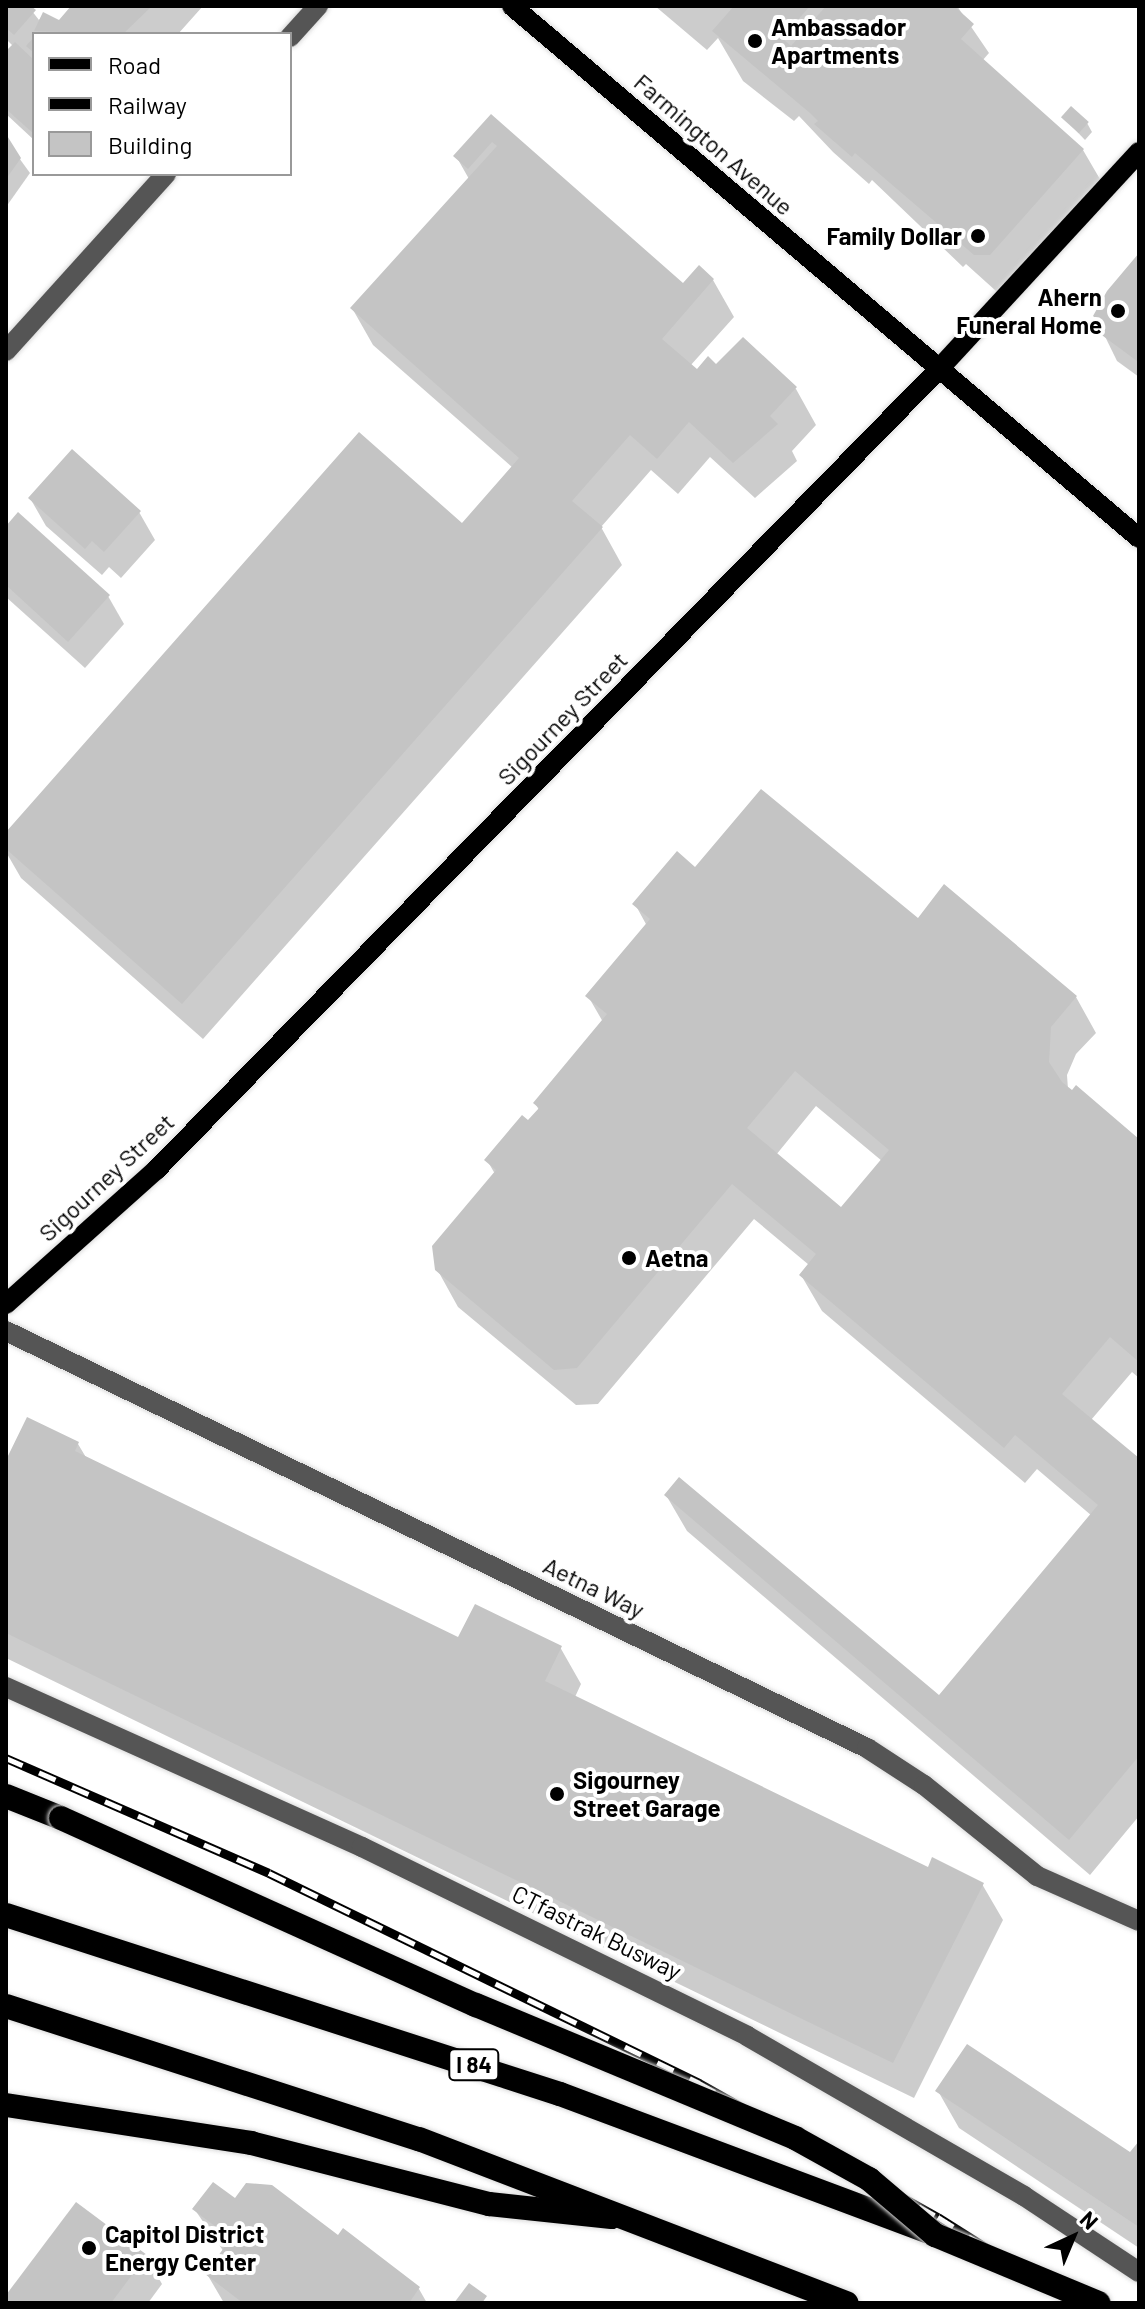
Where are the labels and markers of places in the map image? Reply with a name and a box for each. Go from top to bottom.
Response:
place label: Ambassador Apartments [771,13,906,69]
marker: Ambassador Apartments [746,32,764,50]
place label: Family Dollar [826,222,962,250]
marker: Family Dollar [969,227,987,245]
place label: Ahern Funeral Home [956,283,1102,339]
marker: Ahern Funeral Home [1109,302,1127,320]
place label: Aetna [645,1244,708,1272]
marker: Aetna [620,1249,638,1267]
place label: Sigourney Street Garage [573,1766,721,1822]
marker: Sigourney Street Garage [548,1785,566,1803]
place label: Capitol District Energy Center [105,2220,264,2276]
marker: Capitol District Energy Center [80,2239,98,2257]

